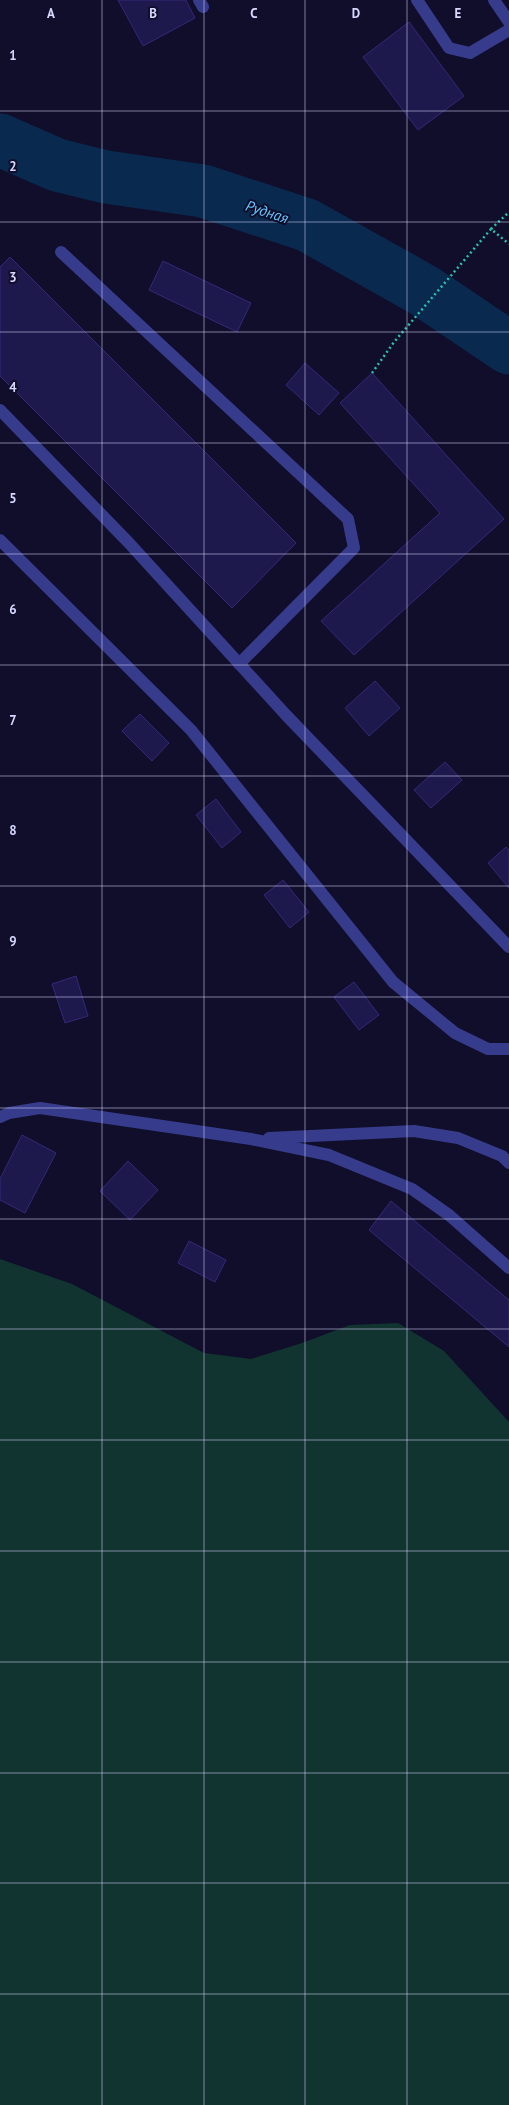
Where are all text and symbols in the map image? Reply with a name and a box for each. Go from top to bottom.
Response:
text: A [47,5,55,22]
text: B [149,5,157,22]
text: C [250,5,258,22]
text: D [352,5,360,22]
text: E [455,5,462,22]
text: 1 [9,47,17,64]
text: 2 [9,158,17,175]
water label: Рудная [243,196,291,227]
text: 3 [9,269,17,286]
text: 4 [9,379,17,396]
text: 5 [9,490,17,507]
text: 6 [9,601,17,618]
text: 7 [9,712,17,729]
text: 8 [9,822,17,839]
text: 9 [9,933,17,950]

